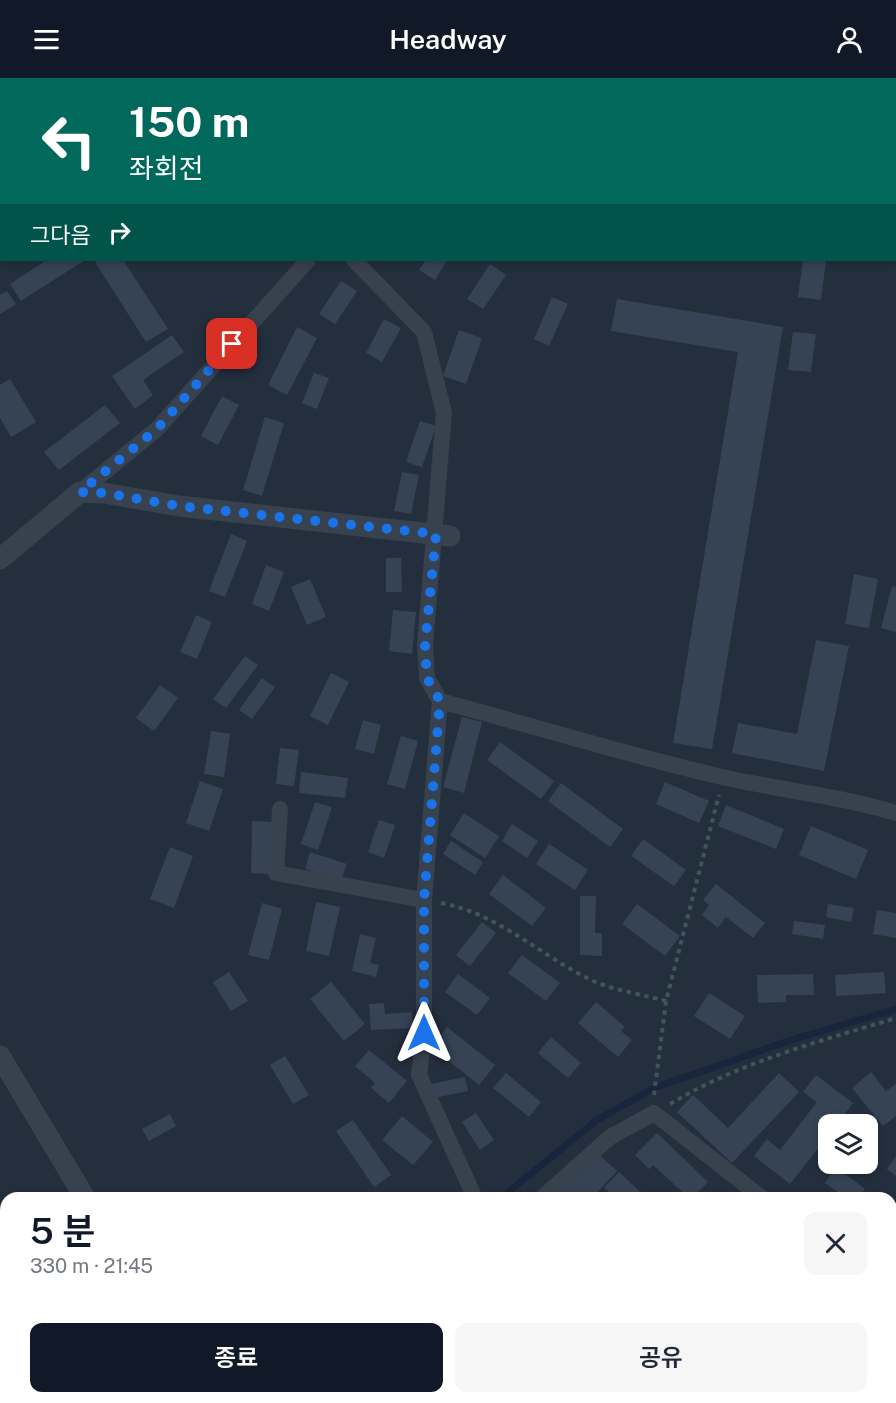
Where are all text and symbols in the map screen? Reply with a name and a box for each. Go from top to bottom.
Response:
icon: menu [30,23,63,56]
text: Headway [389,23,507,55]
icon: person [833,23,866,56]
text: 150 m [129,97,249,146]
icon: left [30,102,108,180]
text: 좌회전 [129,152,204,184]
icon: right [103,216,136,249]
text: 그다음 [30,222,91,248]
pin [206,318,257,369]
icon: arrive [215,327,248,360]
position arrow [392,1001,456,1065]
map controls [818,1114,878,1174]
button: layers [818,1114,878,1174]
text: 5 분 [30,1210,95,1252]
button: close [804,1212,867,1275]
text: 330 m · 21:45 [30,1254,153,1278]
button: 종료 [30,1323,443,1392]
button: 공유 [455,1323,867,1392]

